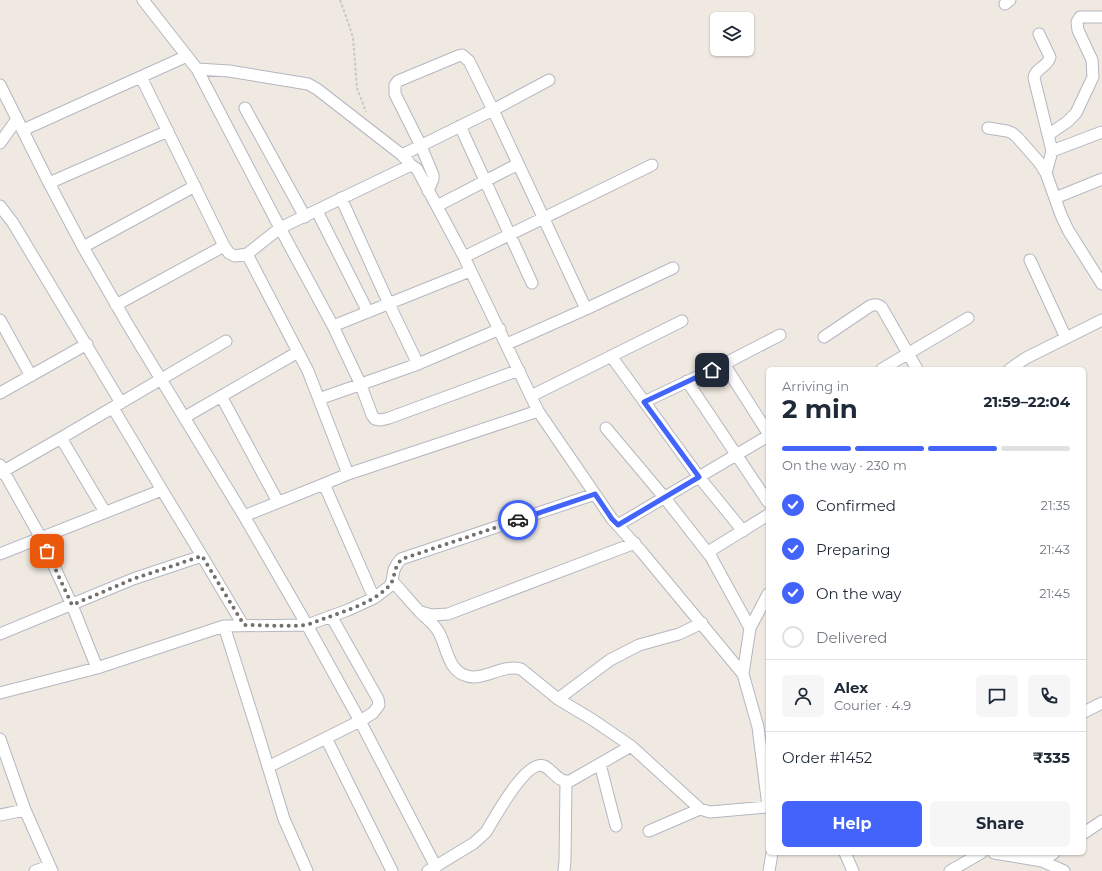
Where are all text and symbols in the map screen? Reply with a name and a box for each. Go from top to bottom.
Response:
map controls [710,12,754,56]
button: layers [710,12,754,56]
pin [695,353,729,387]
icon: home [701,359,723,381]
text: Arriving in [782,378,849,394]
text: 21:59–22:04 [983,392,1070,411]
text: 2 min [782,393,858,425]
text: On the way · 230 m [782,457,907,473]
icon: check [782,494,804,516]
text: Confirmed [816,496,896,515]
text: 21:35 [1041,497,1070,513]
courier [498,500,538,540]
icon: car [507,509,529,531]
pin [30,534,64,568]
icon: check [782,538,804,560]
icon: bag [36,540,58,562]
text: Preparing [816,540,891,559]
text: 21:43 [1039,541,1070,557]
icon: check [782,582,804,604]
text: On the way [816,584,901,603]
text: 21:45 [1039,585,1070,601]
text: Delivered [816,628,888,647]
button: person [782,675,824,717]
button: chat [976,675,1018,717]
button: phone [1028,675,1070,717]
text: Alex [834,678,868,697]
text: Courier · 4.9 [834,697,911,713]
text: Order #1452 [782,748,872,767]
text: ₹335 [1033,748,1070,767]
button: Help [782,801,922,847]
button: Share [930,801,1070,847]

